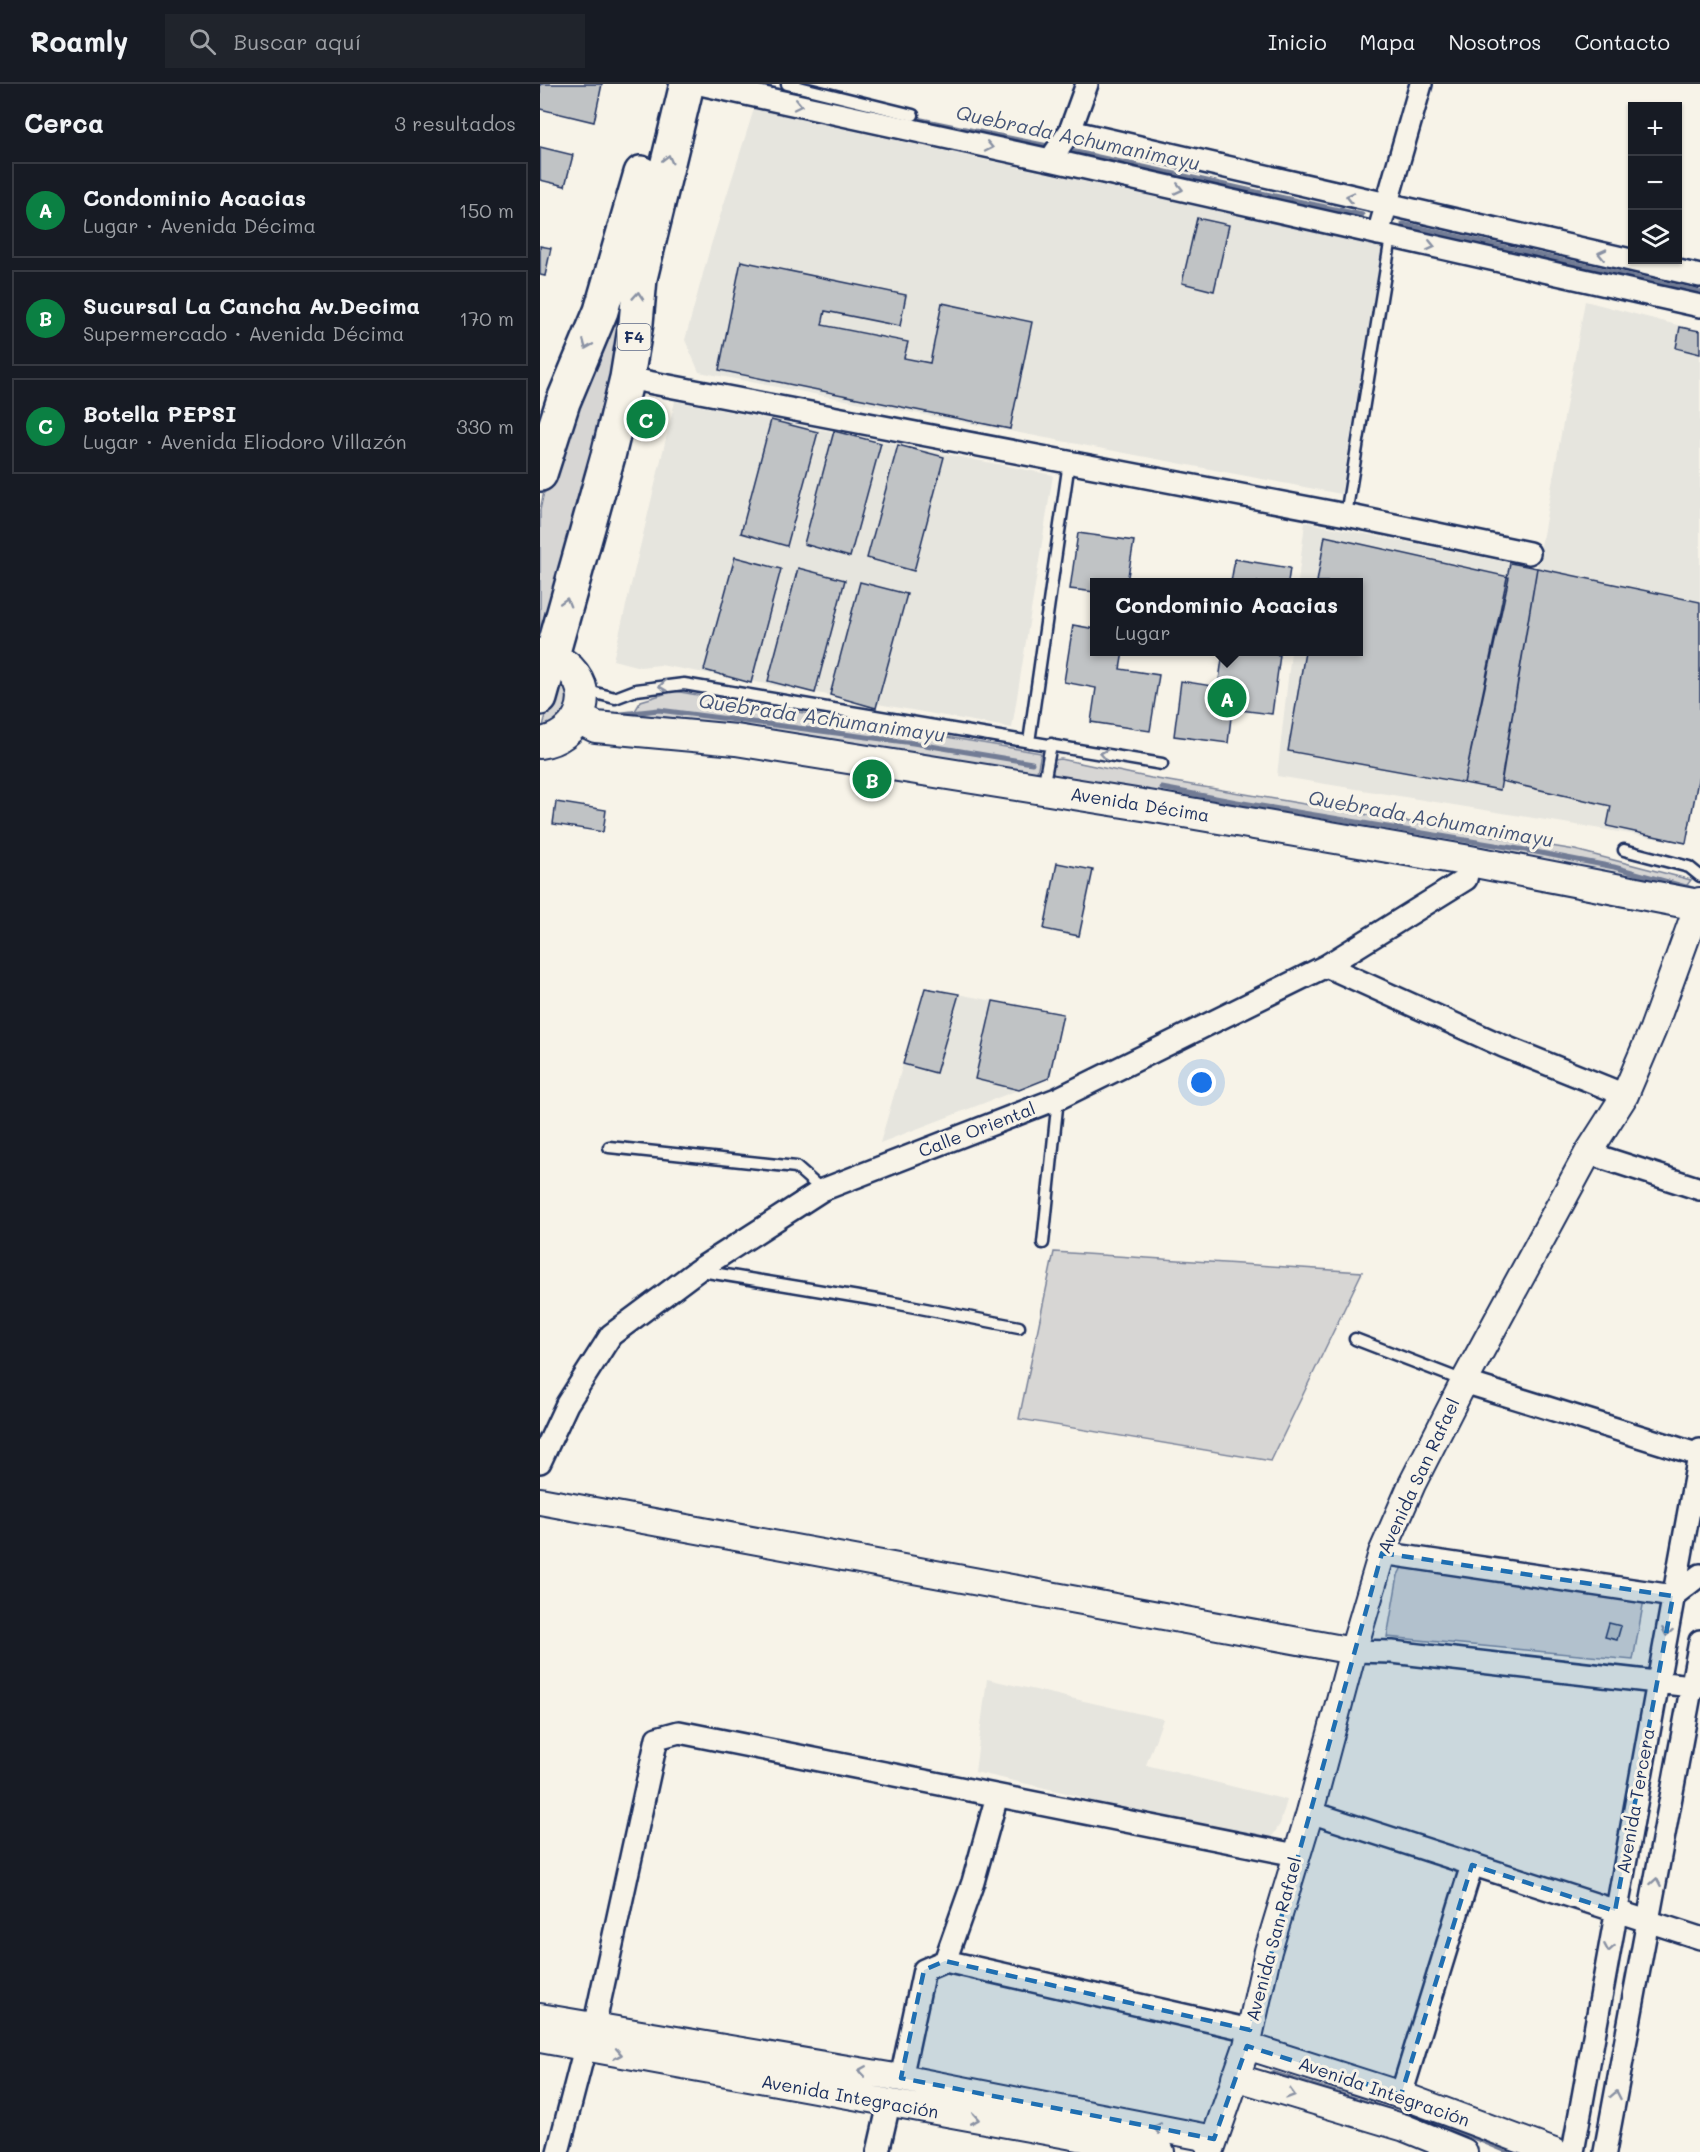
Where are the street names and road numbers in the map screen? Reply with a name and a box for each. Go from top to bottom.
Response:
road number: F4 [618,324,650,350]
street label: Avenida Décima [1069,781,1211,827]
street label: Calle Oriental [915,1096,1039,1162]
street label: Avenida San Rafael [1372,1394,1465,1557]
street label: Avenida Tercera [1610,1726,1660,1875]
street label: Avenida San Rafael [1240,1854,1306,2023]
street label: Avenida Integración [1296,2050,1473,2132]
street label: Avenida Integración [760,2069,941,2123]

